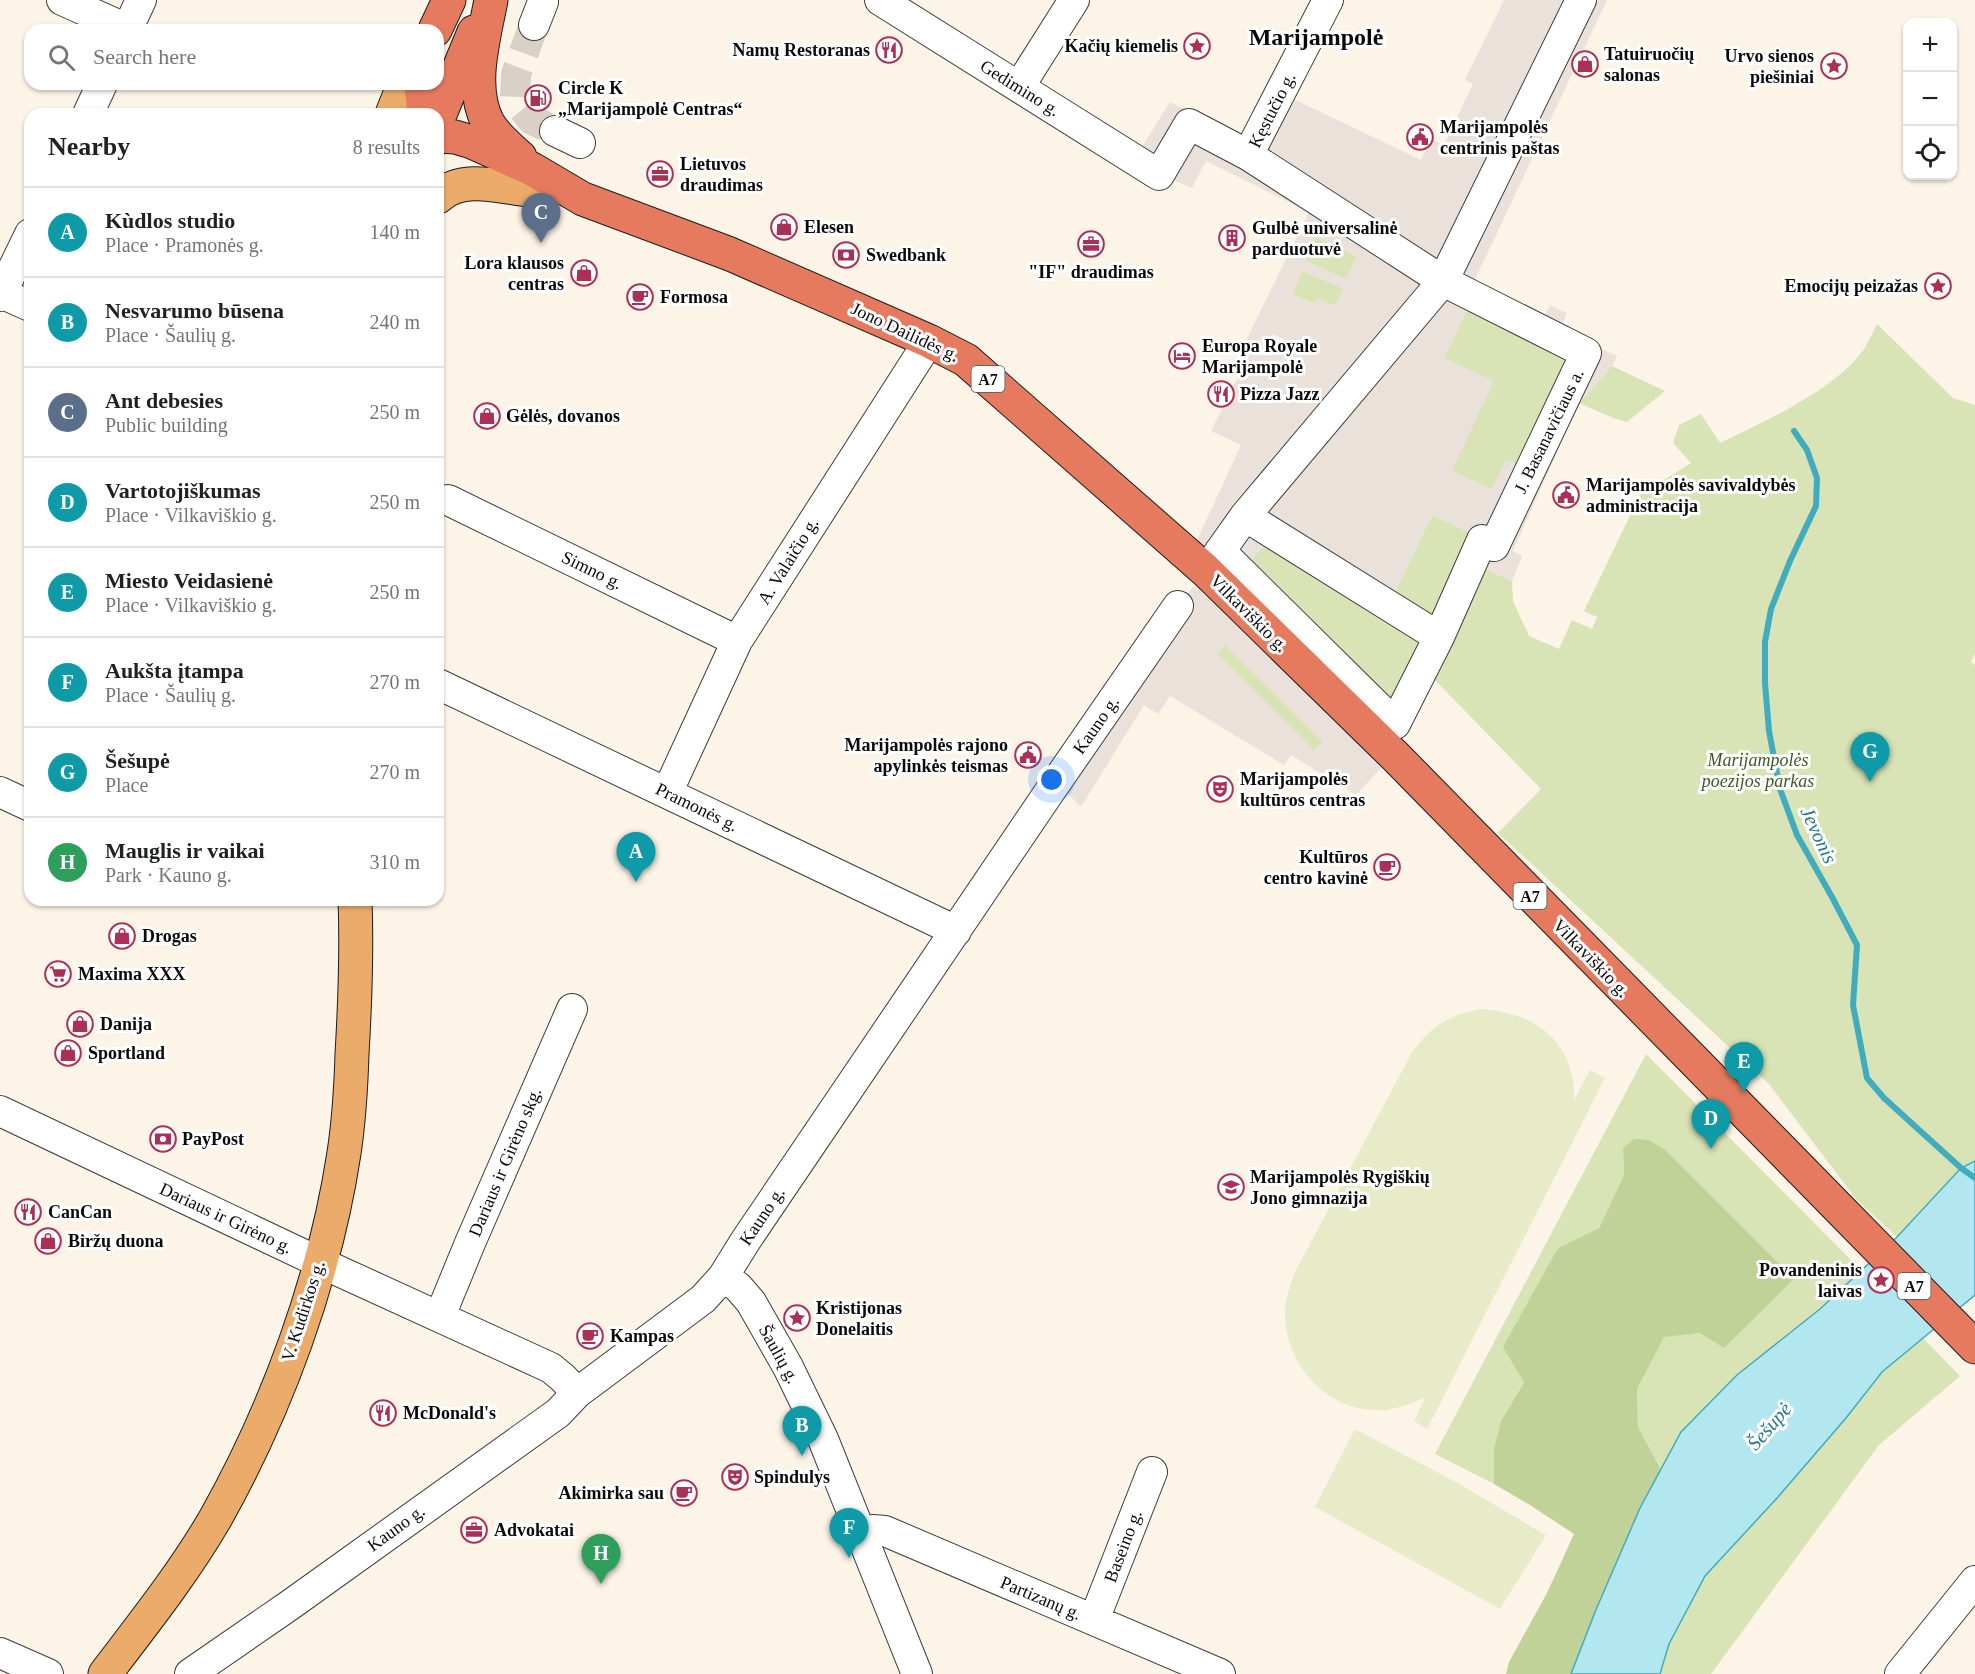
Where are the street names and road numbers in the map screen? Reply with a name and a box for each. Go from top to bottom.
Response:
street label: Gedimino g. [977,56,1063,120]
street label: Kęstučio g. [1244,69,1300,151]
street label: Jono Dailidės g. [848,298,962,366]
road number: A7 [972,366,1004,392]
street label: J. Basanavičiaus a. [1510,366,1588,496]
street label: A. Valaičio g. [753,514,823,608]
street label: Simno g. [558,547,626,593]
street label: Vilkaviškio g. [1206,570,1292,656]
street label: Kauno g. [1069,692,1123,758]
street label: Pramonės g. [653,779,741,835]
road number: A7 [1514,883,1546,909]
street label: Vilkaviškio g. [1549,915,1633,1001]
street label: Dariaus ir Girėno skg. [465,1084,545,1240]
street label: Dariaus ir Girėno g. [157,1179,295,1257]
street label: Kauno g. [735,1183,789,1249]
street label: V. Kudirkos g. [277,1258,329,1364]
road number: A7 [1898,1273,1930,1299]
street label: Šaulių g. [755,1321,804,1387]
street label: Kauno g. [363,1501,429,1555]
street label: Baseino g. [1100,1507,1146,1585]
street label: Partizanų g. [998,1572,1084,1624]

